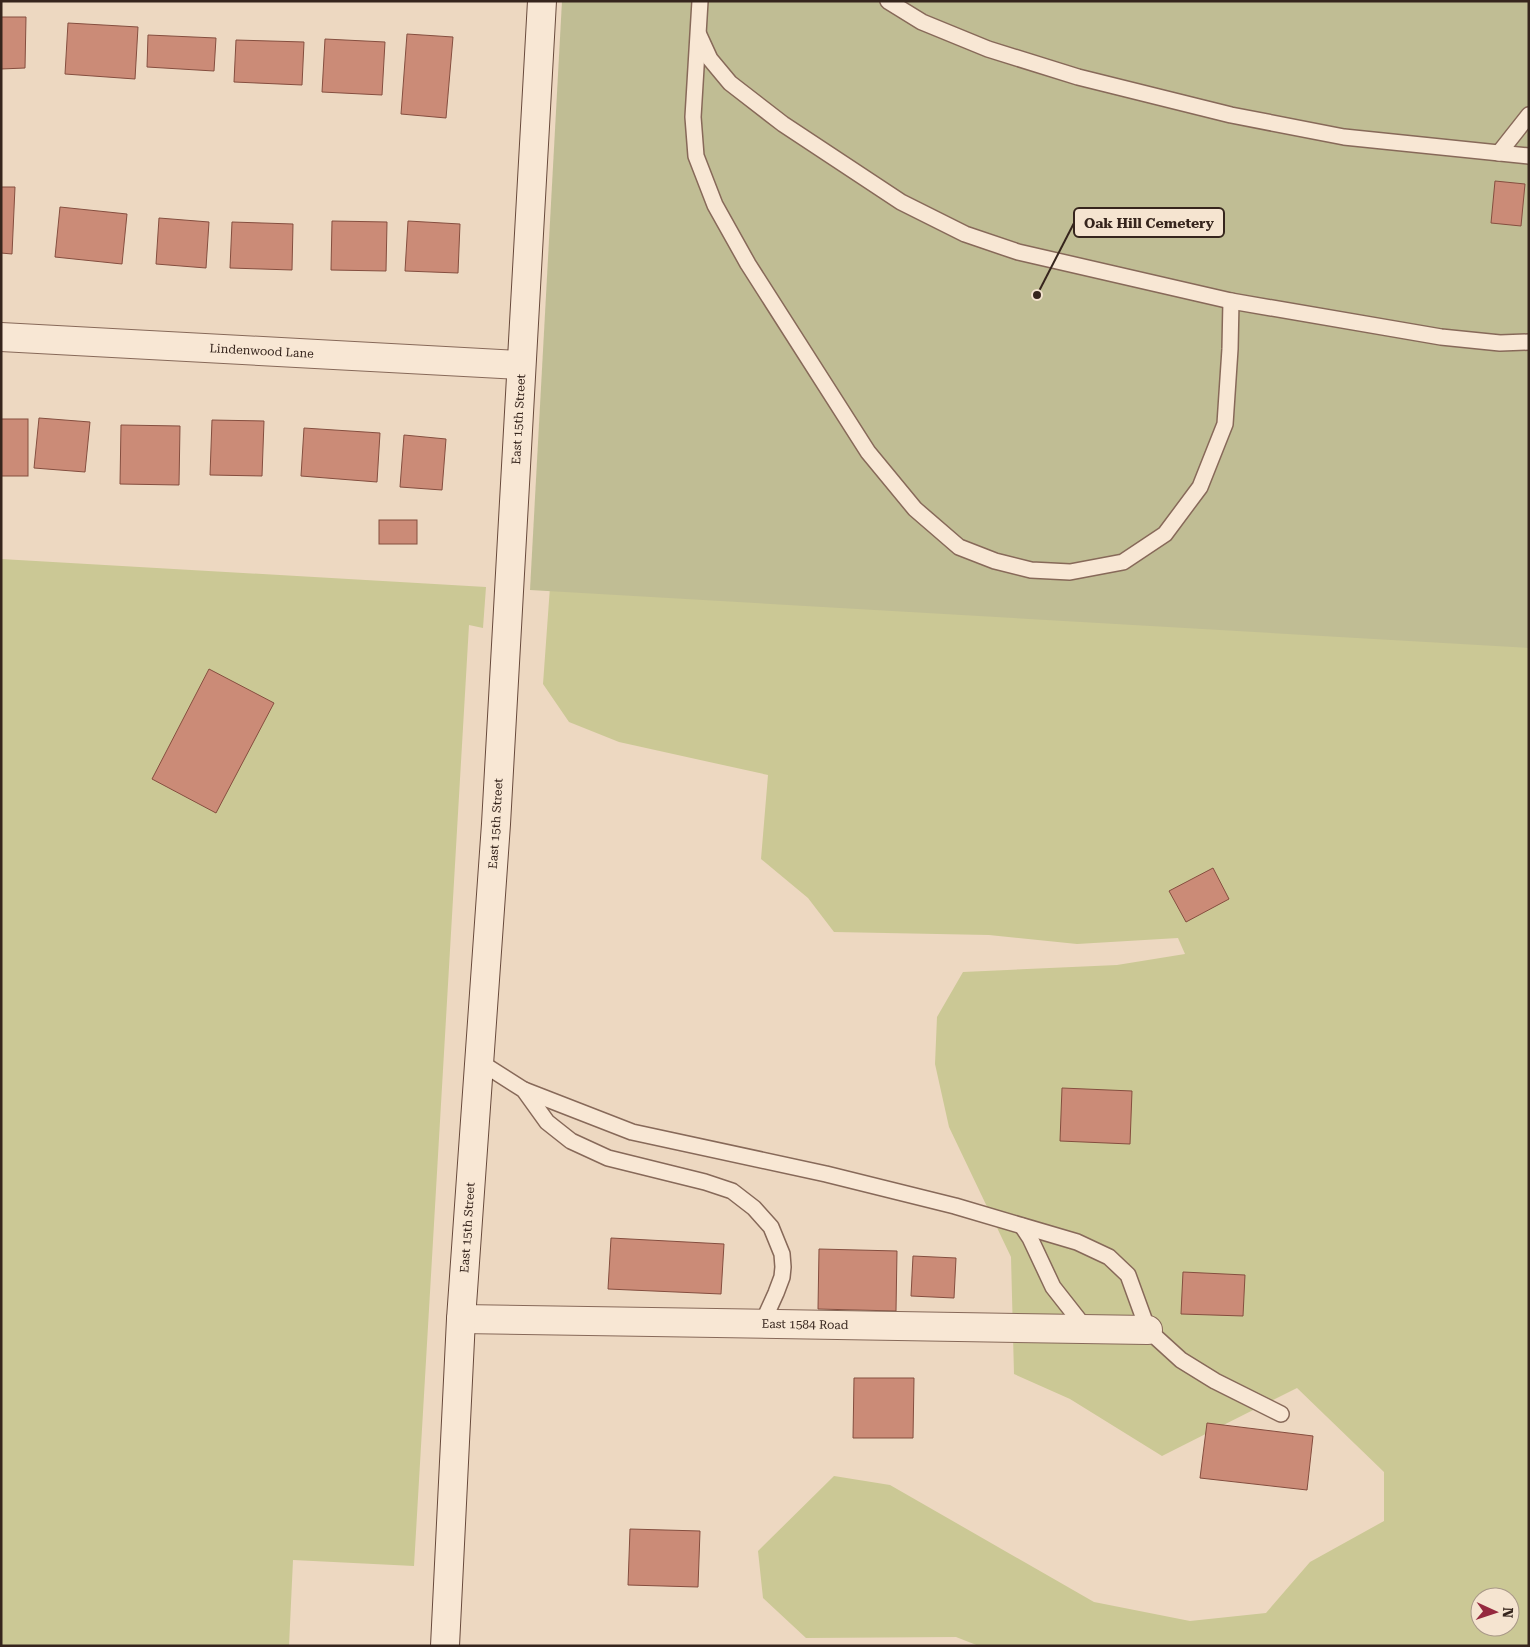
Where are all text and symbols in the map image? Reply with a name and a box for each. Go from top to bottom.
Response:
callout: Oak Hill Cemetery [1074,208,1224,237]
text: Oak Hill Cemetery [1084,215,1215,231]
street label: Lindenwood Lane [209,341,315,361]
street label: East 15th Street [509,373,528,465]
street label: East 15th Street [486,777,506,869]
street label: East 15th Street [457,1181,478,1273]
street label: East 1584 Road [761,1317,849,1332]
north arrow [1470,1587,1520,1637]
text: N [1500,1607,1516,1619]

